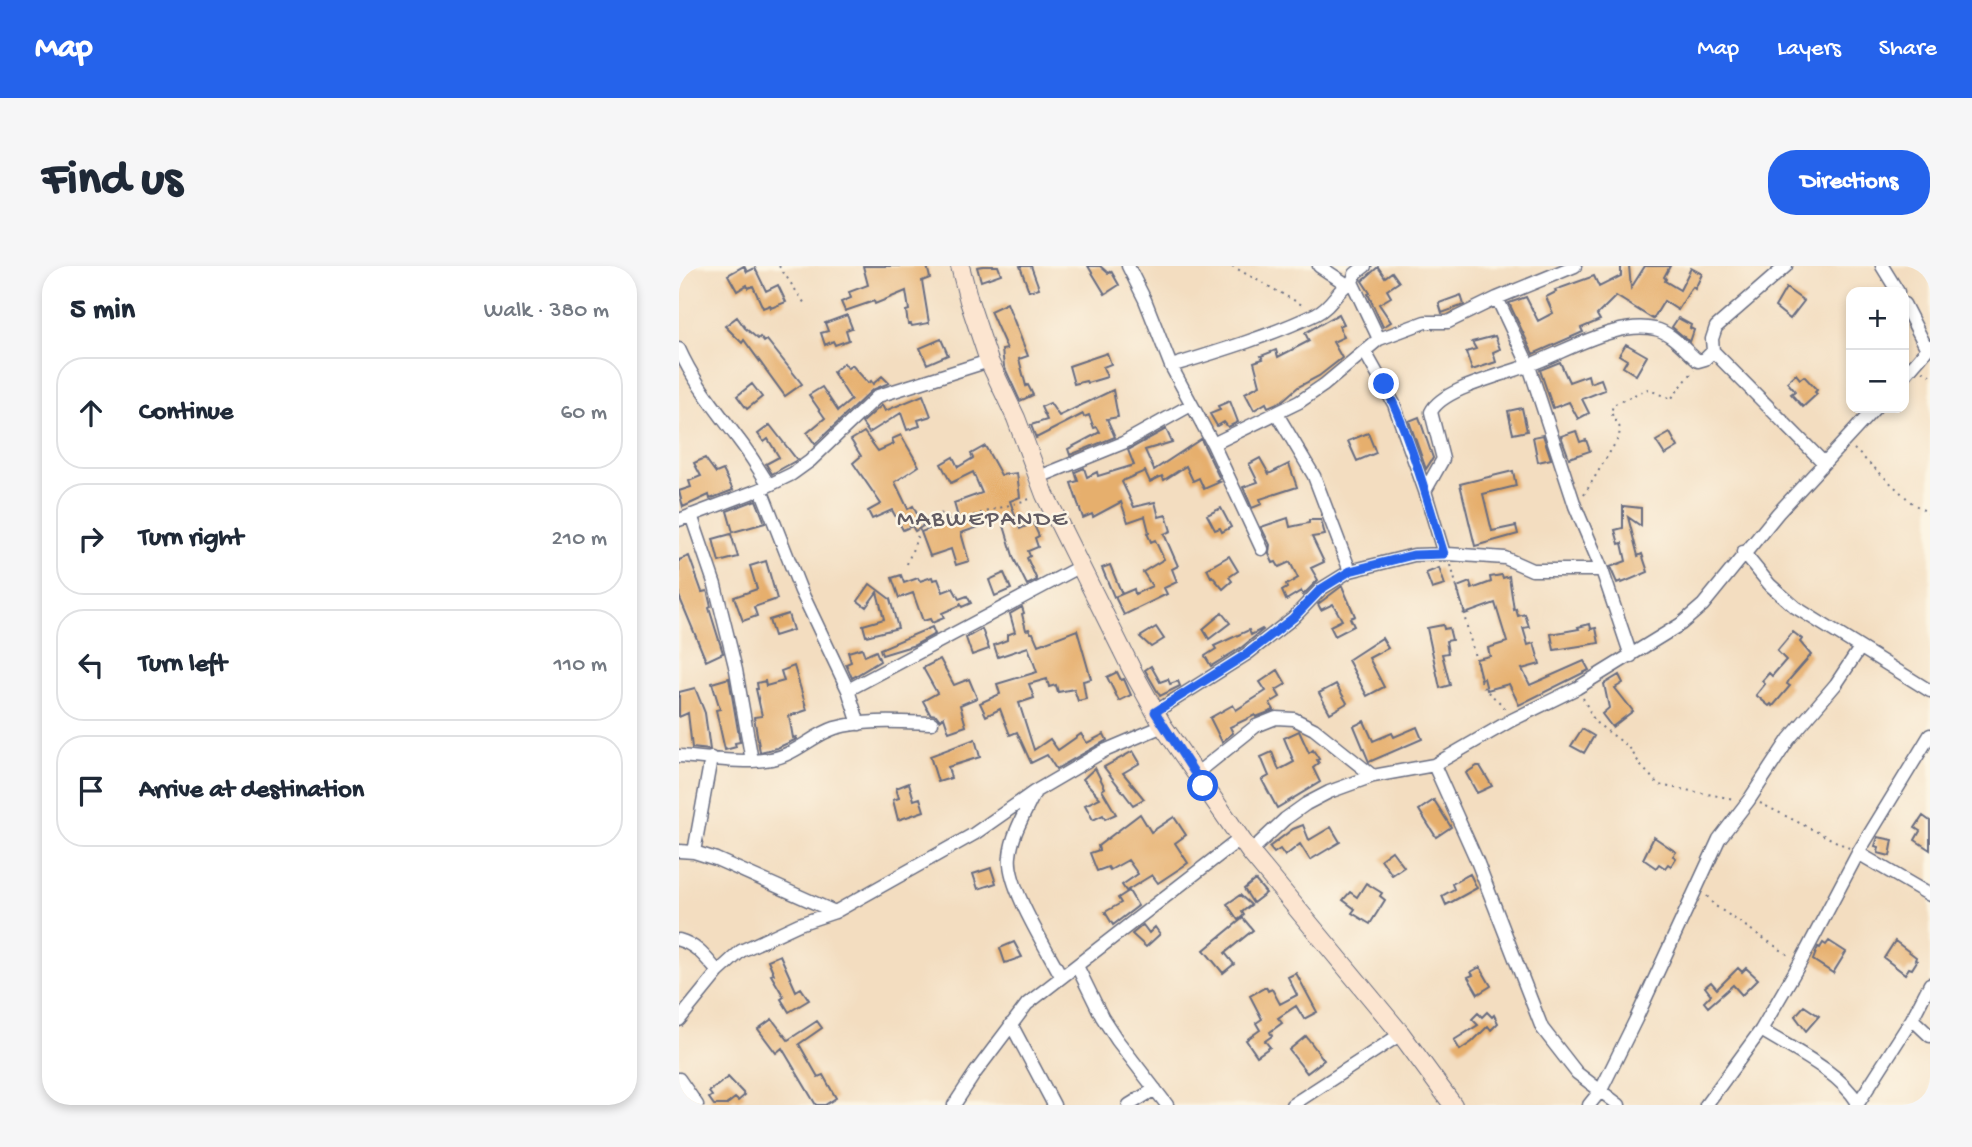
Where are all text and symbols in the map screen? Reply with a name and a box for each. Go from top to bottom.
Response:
text: Map [35,30,92,68]
text: Map [1697,35,1739,64]
text: Layers [1777,35,1841,64]
text: Share [1879,35,1937,64]
button: Directions [1768,150,1930,215]
text: Find us [42,153,182,211]
map controls [1846,287,1909,413]
button: + [1846,287,1909,350]
text: 5 min [70,294,135,329]
text: Walk · 380 m [484,298,609,325]
button: − [1846,350,1909,413]
route end [1368,368,1399,399]
icon: ahead [72,394,110,432]
text: Continue [139,398,233,429]
text: 60 m [561,400,607,427]
district label: MABWEPANDE [897,506,1069,535]
icon: right [72,520,110,558]
text: Turn right [139,524,243,555]
text: 210 m [552,526,607,553]
icon: left [72,646,110,684]
text: Turn left [139,650,227,681]
text: 110 m [554,652,607,679]
route start [1187,770,1218,801]
icon: arrive [72,772,110,810]
text: Arrive at destination [139,776,364,807]

